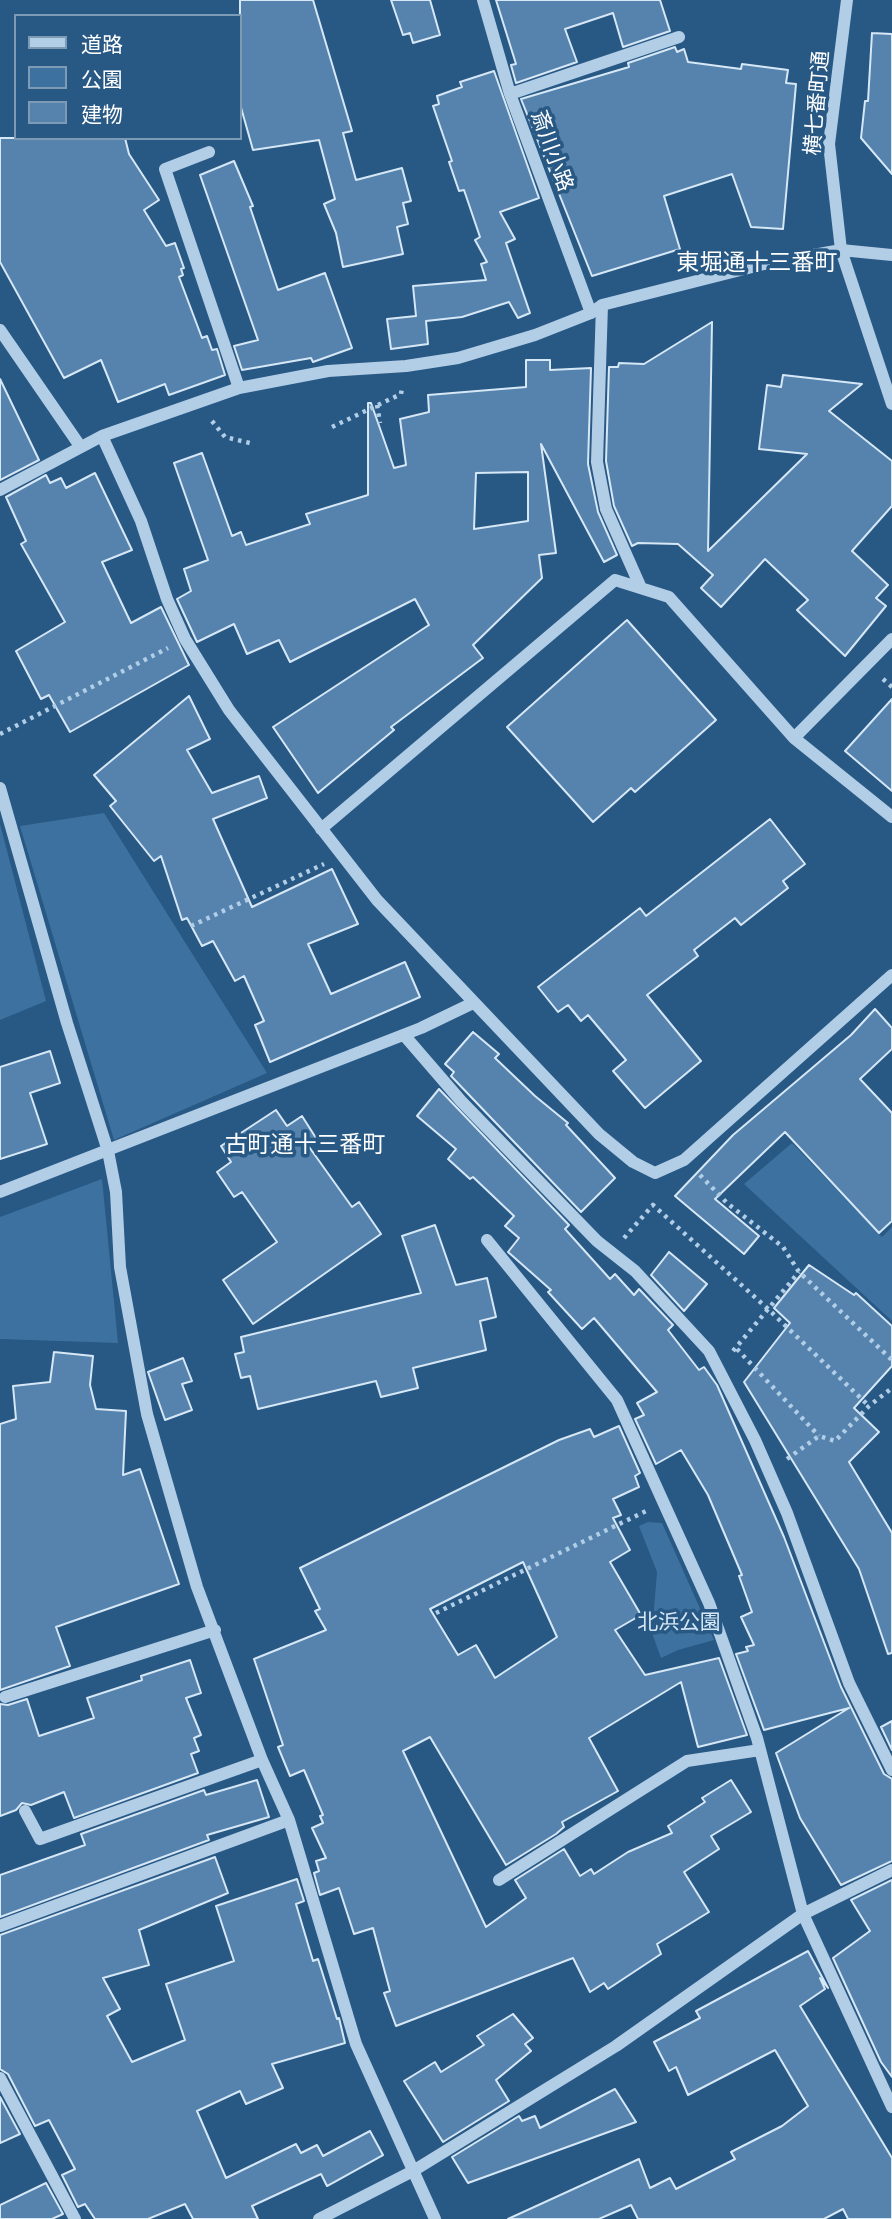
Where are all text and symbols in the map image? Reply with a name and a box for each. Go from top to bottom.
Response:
legend [14,14,242,140]
text: 道路 [81,32,123,56]
street label: 横七番町通 [800,50,834,156]
text: 公園 [81,67,123,91]
text: 建物 [81,102,123,126]
street label: 斎川小路 [526,107,578,195]
district label: 東堀通十三番町 [677,249,837,277]
district label: 古町通十三番町 [225,1131,385,1159]
park label: 北浜公園 [637,1609,721,1635]

